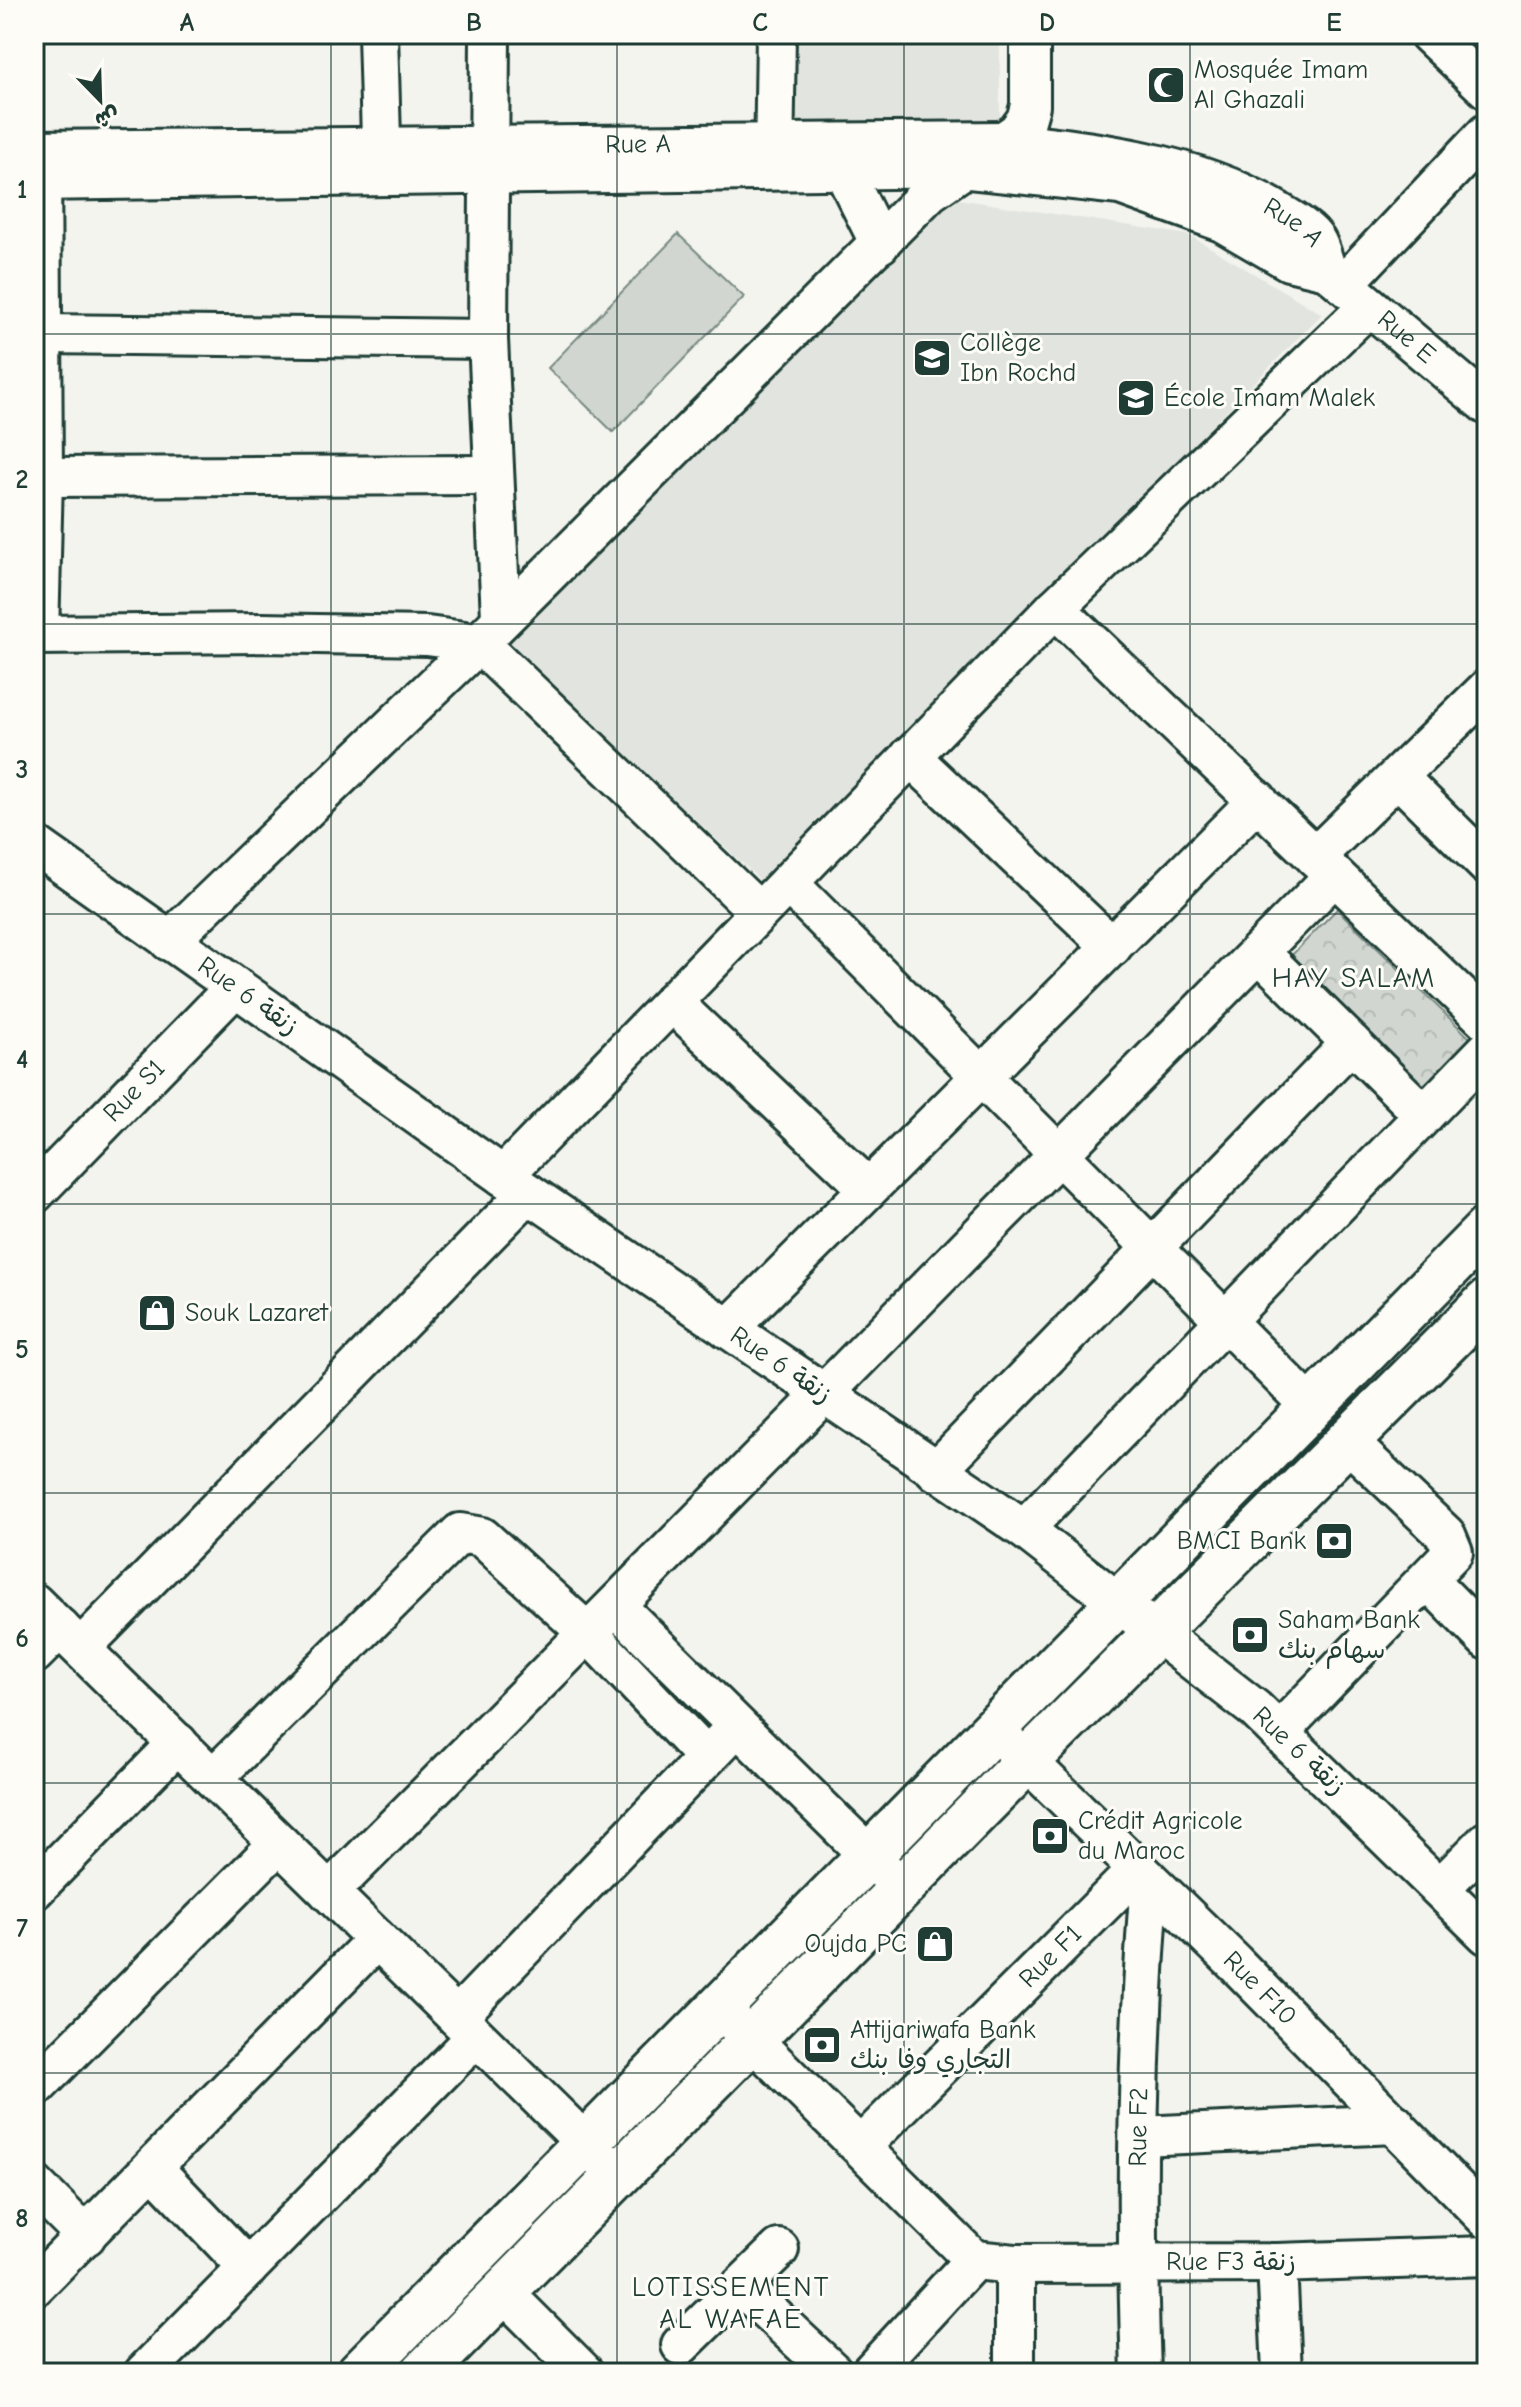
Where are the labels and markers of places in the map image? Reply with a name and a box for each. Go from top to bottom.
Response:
place label: Mosquée Imam Al Ghazali [1194,55,1368,115]
mosque icon: Mosquée Imam Al Ghazali [1145,64,1187,106]
place label: Collège Ibn Rochd [960,328,1076,388]
school or university icon: Collège Ibn Rochd [911,337,953,379]
school or university icon: École Imam Malek [1115,377,1157,419]
place label: École Imam Malek [1164,382,1376,413]
shop icon: Souk Lazaret [136,1292,178,1334]
place label: Souk Lazaret [185,1298,330,1328]
bank icon: BMCI Bank [1313,1520,1355,1562]
place label: BMCI Bank [1177,1526,1306,1556]
place label: Saham Bank سهام بنك [1278,1605,1420,1669]
bank icon: Saham Bank سهام بنك [1229,1614,1271,1656]
place label: Crédit Agricole du Maroc [1078,1806,1242,1866]
bank icon: Crédit Agricole du Maroc [1029,1815,1071,1857]
shop icon: Oujda PC [914,1923,956,1965]
place label: Oujda PC [804,1929,907,1959]
place label: Attijariwafa Bank التجاري وفا بنك [850,2015,1036,2078]
bank icon: Attijariwafa Bank التجاري وفا بنك [801,2024,843,2066]

